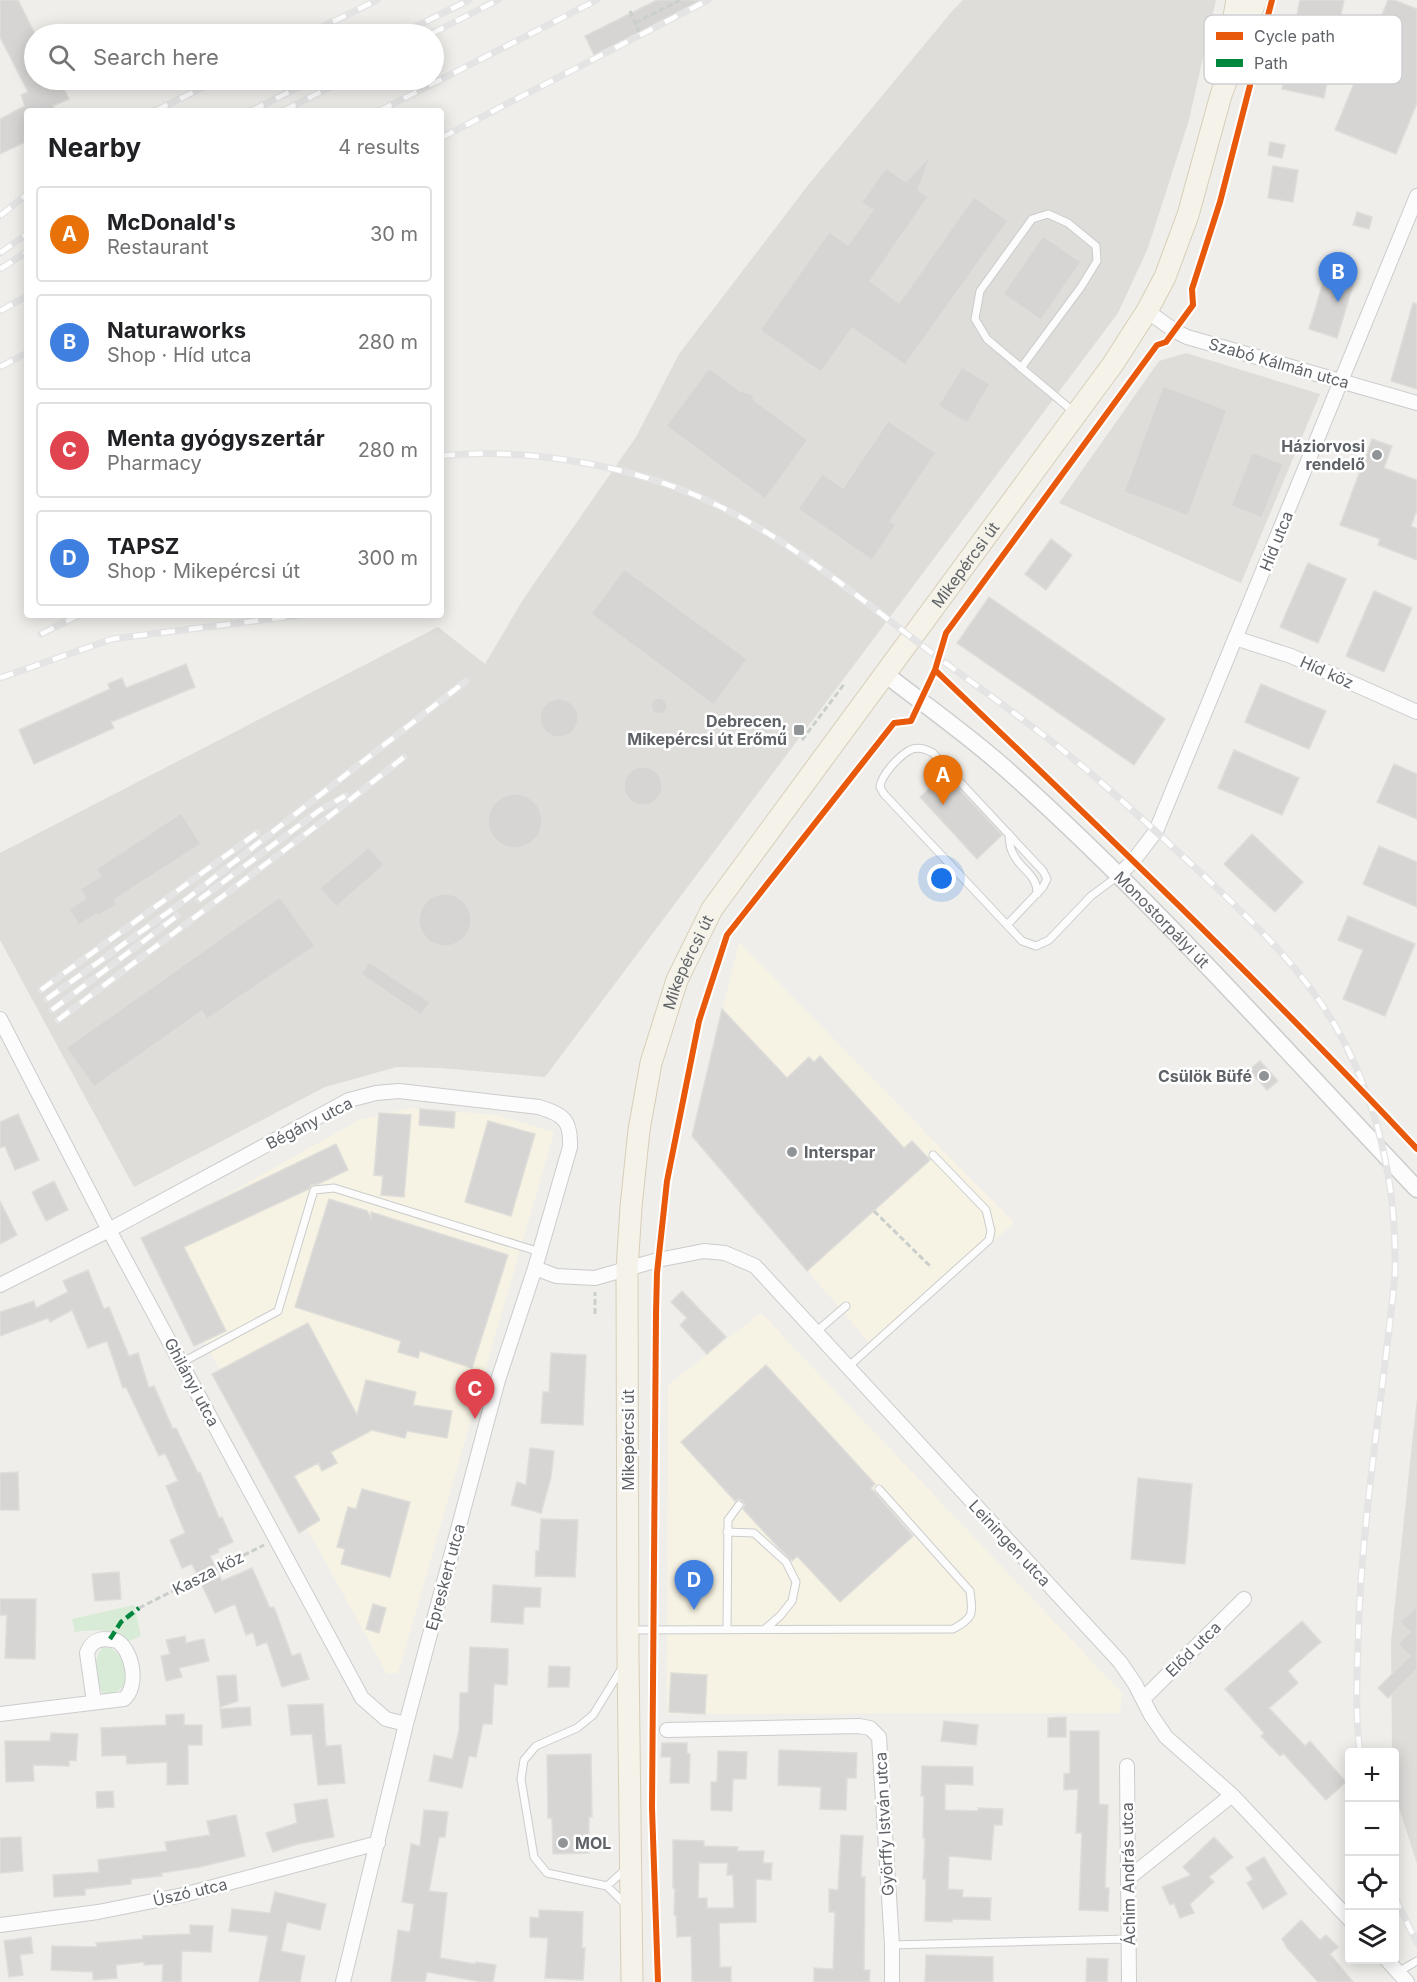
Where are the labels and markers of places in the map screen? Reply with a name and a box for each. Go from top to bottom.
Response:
pin: B [1318,252,1358,302]
place label: Háziorvosi rendelő [1281,436,1365,474]
marker: Háziorvosi rendelő [1370,448,1384,462]
place label: Debrecen, Mikepércsi út Erőmű [627,711,787,749]
marker: Debrecen, Mikepércsi út Erőmű [792,723,806,737]
pin: A [924,756,962,805]
place label: Csülök Büfé [1158,1066,1252,1086]
marker: Csülök Büfé [1257,1069,1271,1083]
place label: Interspar [804,1142,876,1162]
marker: Interspar [785,1145,799,1159]
pin: C [456,1370,494,1419]
pin: D [674,1560,714,1610]
place label: MOL [575,1833,611,1853]
marker: MOL [556,1836,570,1850]

